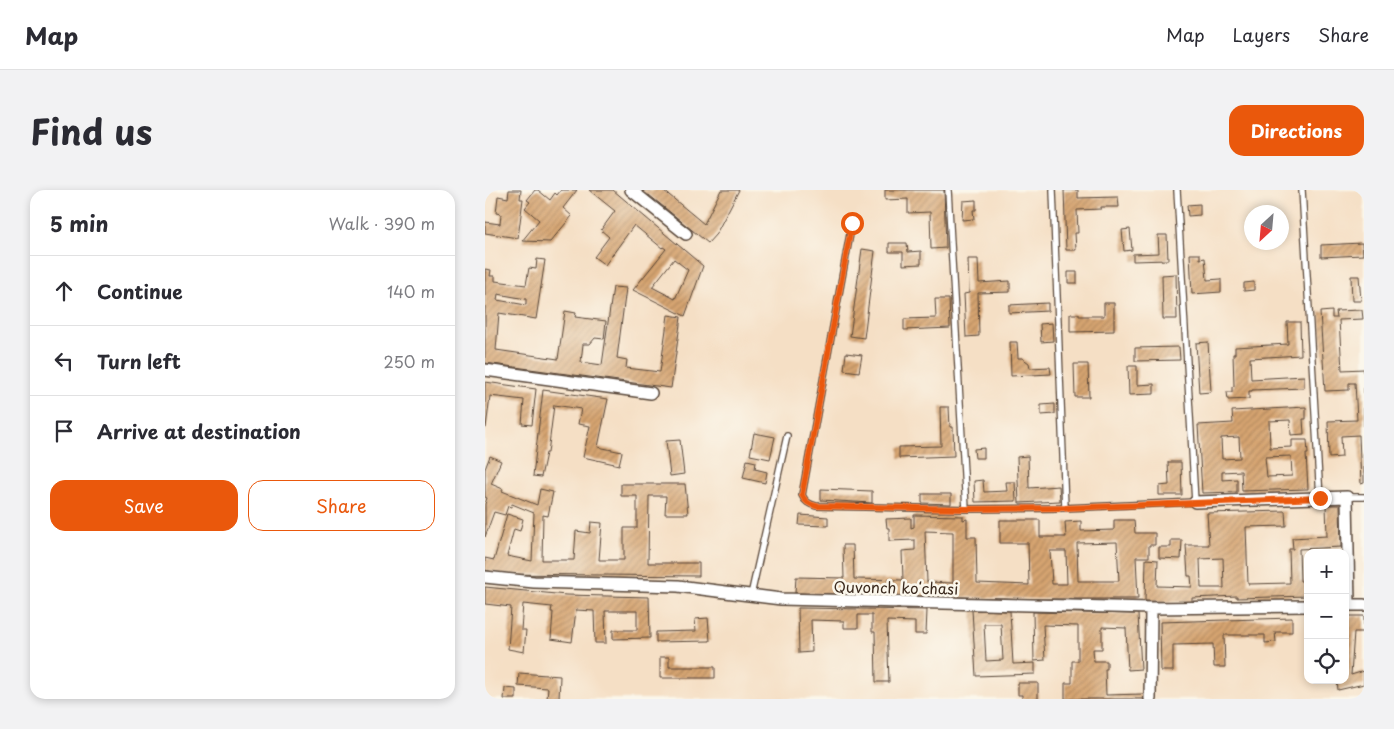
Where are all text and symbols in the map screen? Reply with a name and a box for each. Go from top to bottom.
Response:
text: Map [25,17,78,53]
text: Map [1166,21,1205,48]
text: Layers [1233,21,1290,48]
text: Share [1318,21,1369,48]
text: Find us [30,104,152,157]
button: Directions [1229,105,1364,156]
north arrow [1244,205,1289,250]
text: 5 min [50,207,108,239]
text: Walk · 390 m [329,211,435,235]
route start [841,212,864,235]
icon: ahead [50,277,78,305]
text: Continue [97,277,183,305]
text: 140 m [387,279,435,303]
icon: left [50,347,78,375]
text: Turn left [97,347,181,375]
text: 250 m [384,349,435,373]
icon: arrive [50,417,78,445]
text: Arrive at destination [97,417,301,445]
button: Save [50,480,238,531]
button: Share [248,480,435,531]
route end [1309,487,1332,510]
map controls [1304,549,1349,684]
button: + [1304,549,1349,594]
street label: Quvonch koʻchasi [833,574,959,600]
button: − [1304,594,1349,639]
button: locate [1304,639,1349,684]

